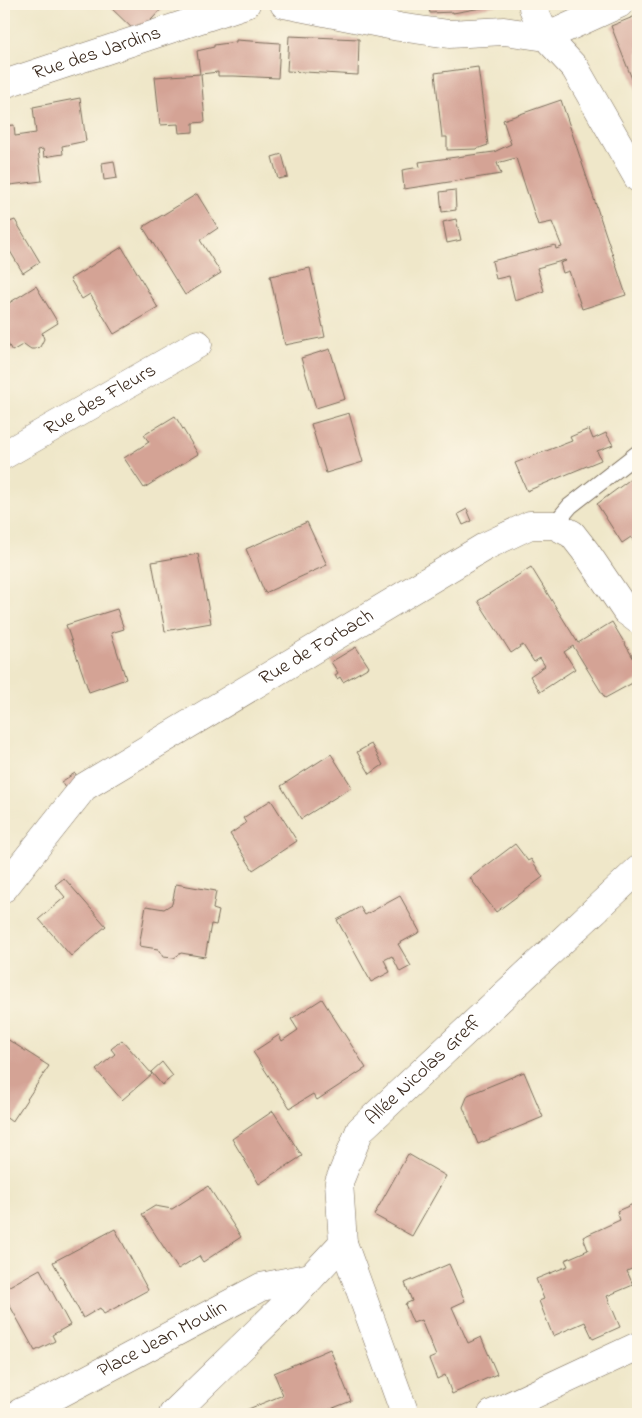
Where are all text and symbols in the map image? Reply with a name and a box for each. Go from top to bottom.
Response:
street label: Rue des Jardins [29,19,165,88]
street label: Rue des Fleurs [39,356,162,443]
street label: Rue de Forbach [254,602,379,693]
street label: Allée Nicolas Greff [359,1009,488,1132]
street label: Place Jean Moulin [93,1293,232,1386]

